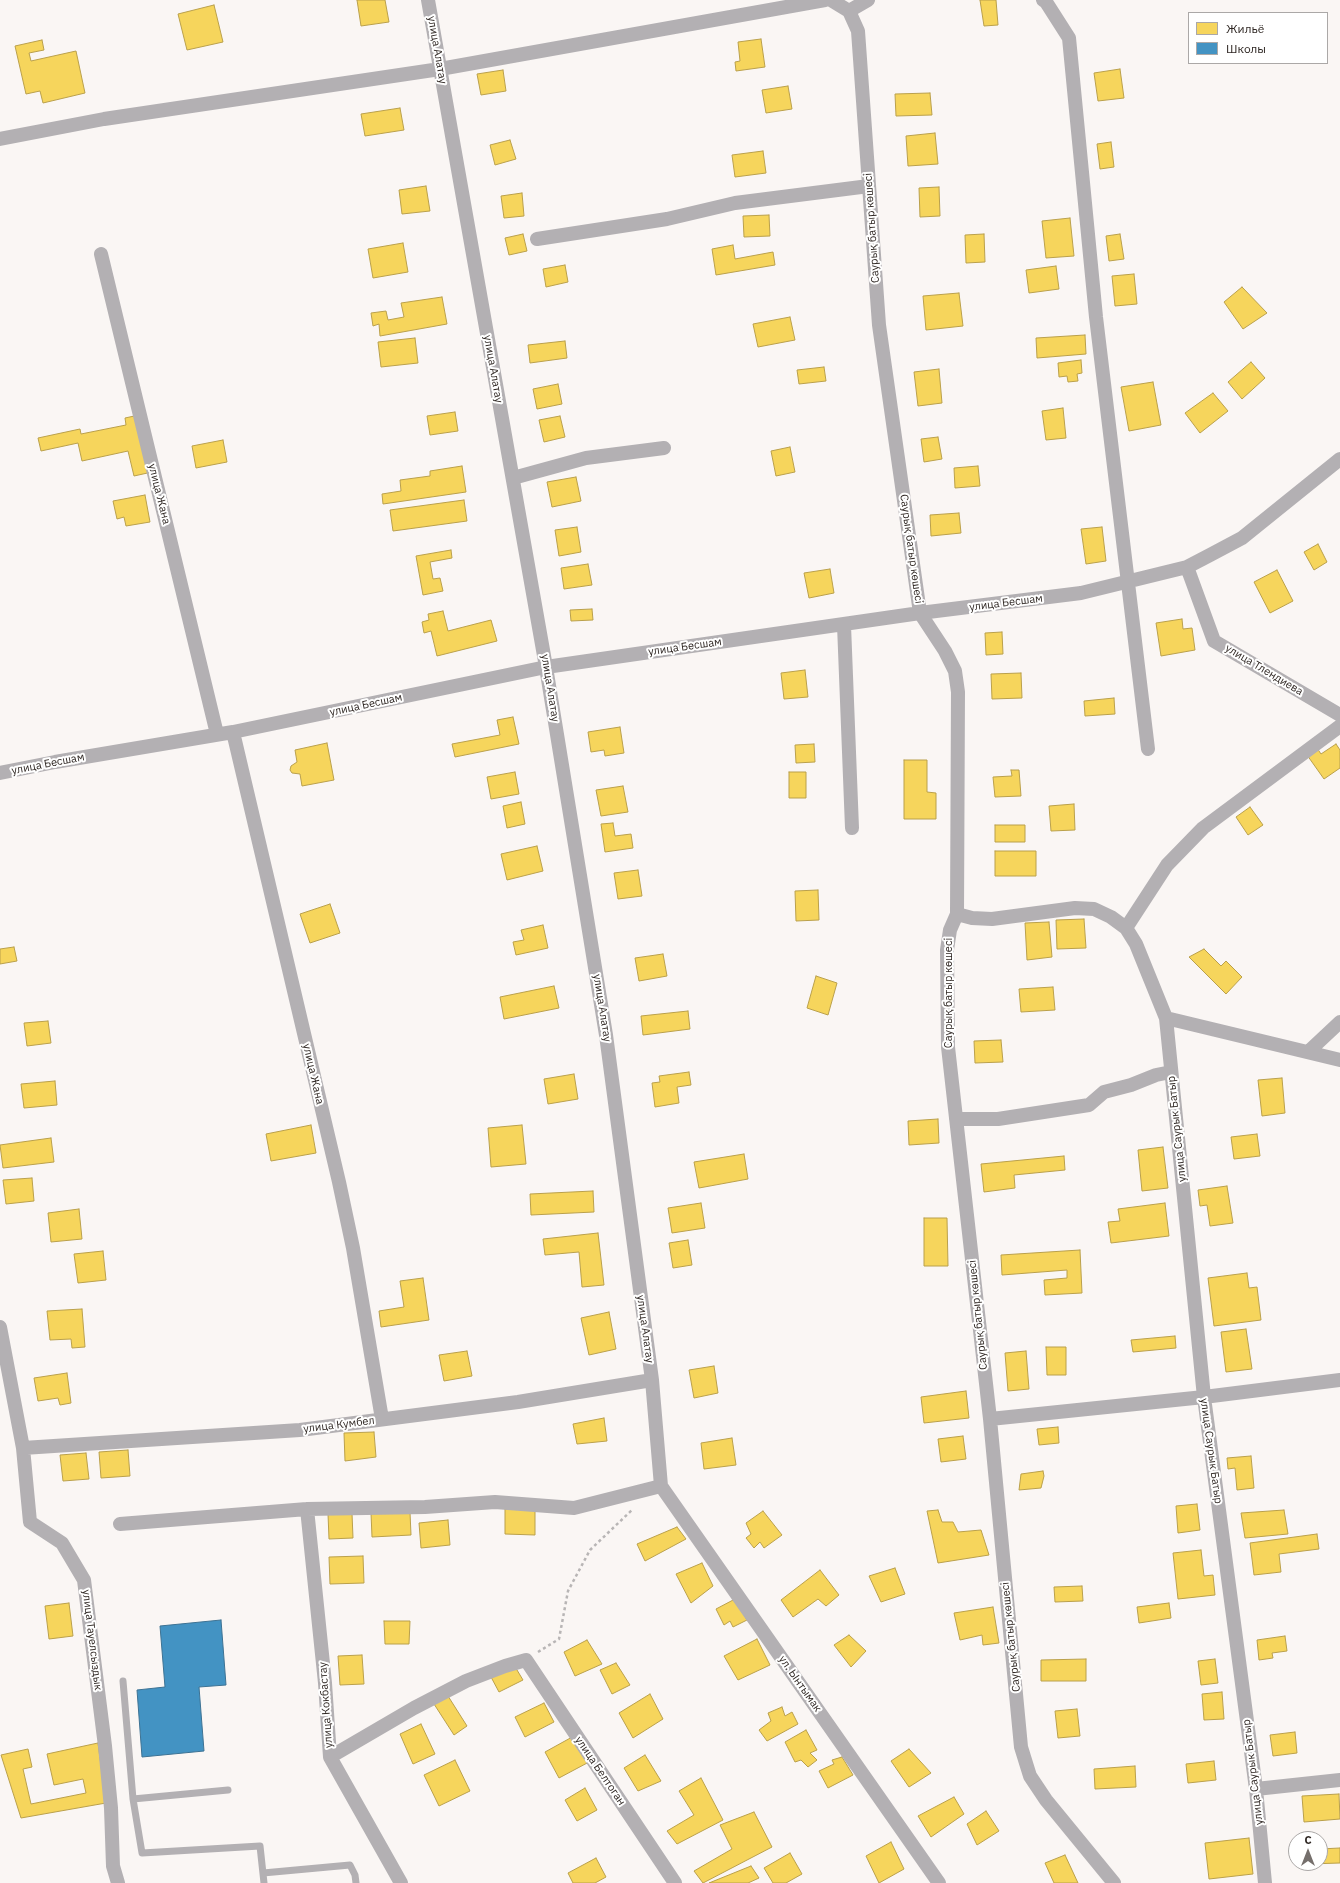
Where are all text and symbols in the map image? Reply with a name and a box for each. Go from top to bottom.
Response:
legend [1188,12,1328,64]
street label: улица Алатау [425,15,449,85]
text: Жильё [1226,21,1264,36]
text: Школы [1226,41,1266,56]
street label: Саурық батыр көшесі [862,173,882,283]
street label: улица Алатау [481,334,505,404]
street label: улица Жана [145,462,173,526]
street label: Саурық батыр көшесі [897,493,925,605]
street label: улица Бесшам [969,592,1043,614]
street label: улица Бесшам [647,635,723,659]
street label: улица Тлендиева [1223,642,1305,698]
street label: улица Алатау [538,653,562,723]
street label: улица Бесшам [328,691,404,719]
street label: улица Бесшам [10,750,86,778]
street label: Саурық батыр көшесі [942,938,956,1048]
street label: улица Алатау [590,973,614,1043]
street label: улица Жана [300,1042,326,1106]
street label: улица Саурык Батыр [1165,1075,1189,1183]
street label: Саурық батыр көшесі [966,1259,990,1371]
street label: улица Алатау [634,1294,656,1364]
street label: улица Саурык Батыр [1197,1397,1225,1505]
street label: улица Кумбел [303,1414,375,1436]
street label: Саурық батыр көшесі [999,1581,1023,1693]
street label: улица Тауелсыздык [79,1589,105,1691]
street label: ул. Ынтымак [776,1653,824,1715]
street label: улица Кокбастау [316,1661,336,1749]
street label: улица Саурык Батыр [1240,1718,1266,1826]
street label: улица Белтоган [572,1734,628,1808]
north arrow [1288,1831,1328,1871]
text: С [1304,1833,1312,1847]

